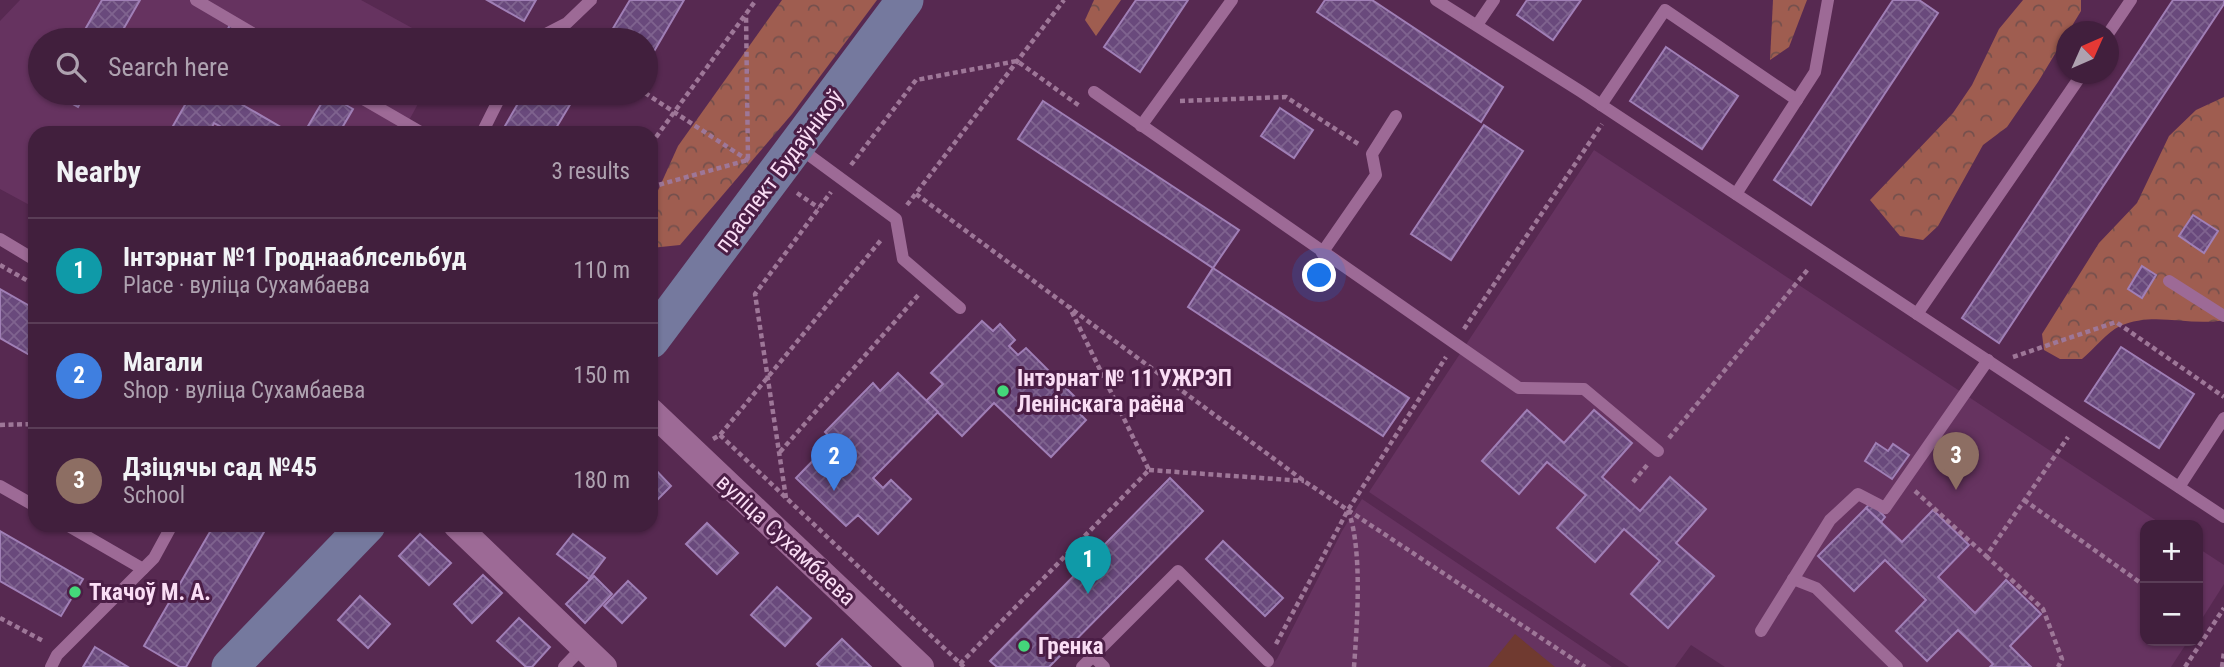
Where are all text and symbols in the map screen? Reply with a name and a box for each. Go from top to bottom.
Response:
north arrow [2056,21,2119,84]
search box [28,28,658,105]
icon: search [52,48,90,86]
text: Search here [108,52,229,82]
street label: праспект Будаўнікоў [709,84,849,258]
text: Nearby [56,154,141,189]
text: 3 results [552,158,630,185]
text: Інтэрнат №1 Гроднааблсельбуд [123,242,466,272]
text: 1 [73,257,85,284]
text: 110 m [573,257,630,284]
your location [1302,258,1336,292]
text: Place · вуліца Сухамбаева [123,272,370,299]
text: Магали [123,347,203,377]
text: 2 [73,362,85,389]
text: 150 m [573,362,630,389]
place label: Інтэрнат № 11 УЖРЭП Ленінскага раёна [1017,365,1232,418]
text: Shop · вуліца Сухамбаева [123,377,365,404]
marker: Інтэрнат № 11 УЖРЭП Ленінскага раёна [995,383,1011,399]
pin: 3 [1933,432,1979,490]
pin: 2 [811,433,857,491]
text: Дзіцячы сад №45 [123,452,317,482]
text: 3 [73,467,85,494]
text: 180 m [573,467,630,494]
street label: вуліца Сухамбаева [711,469,861,611]
text: School [123,482,185,509]
map controls [2140,520,2203,646]
button: + [2140,520,2203,583]
pin: 1 [1065,536,1111,594]
place label: Ткачоў М. А. [89,579,211,606]
button: − [2140,583,2203,646]
marker: Ткачоў М. А. [67,584,83,600]
place label: Гренка [1038,633,1104,660]
marker: Гренка [1016,638,1032,654]

